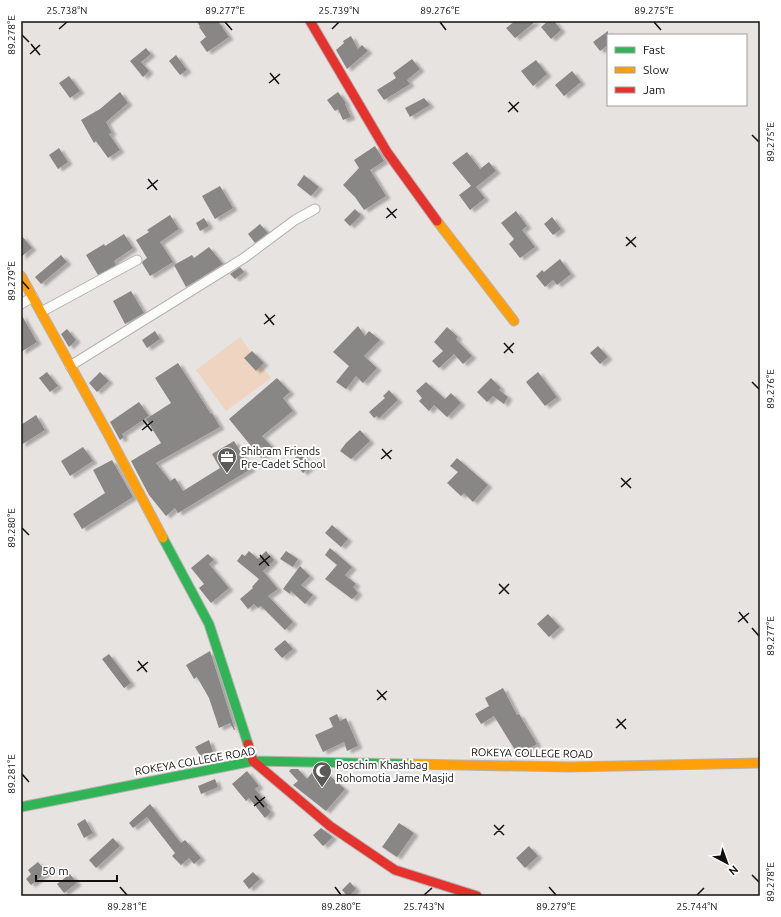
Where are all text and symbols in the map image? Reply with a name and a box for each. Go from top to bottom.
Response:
text: 25.738°N [46,5,88,16]
text: 89.277°E [205,5,245,16]
text: 25.739°N [318,5,360,16]
text: 89.276°E [420,5,460,16]
text: 89.275°E [634,5,674,16]
text: 89.278°E [6,15,17,55]
legend [607,34,747,106]
text: Fast [643,43,665,56]
text: Slow [643,63,669,76]
text: Jam [643,83,665,96]
text: 89.275°E [765,122,776,162]
text: 89.279°E [6,261,17,301]
text: 89.276°E [765,369,776,409]
place label: Shibram Friends Pre-Cadet School [241,445,326,470]
office icon: Shibram Friends Pre-Cadet School [216,446,238,474]
text: 89.280°E [6,508,17,548]
text: 89.277°E [765,616,776,656]
street label: ROKEYA COLLEGE ROAD [134,744,256,778]
street label: ROKEYA COLLEGE ROAD [471,746,593,760]
text: 89.281°E [6,754,17,794]
place label: Poschim Khashbag Rohomotia Jame Masjid [336,759,454,784]
mosque icon: Poschim Khashbag Rohomotia Jame Masjid [311,760,333,788]
north arrow [707,843,747,883]
scale bar [36,857,117,883]
text: 89.278°E [765,862,776,902]
text: N [727,863,741,878]
text: 50 m [42,864,69,877]
text: 89.281°E [107,901,147,912]
text: 89.280°E [321,901,361,912]
text: 25.743°N [403,901,445,912]
text: 89.279°E [536,901,576,912]
text: 25.744°N [676,901,718,912]

